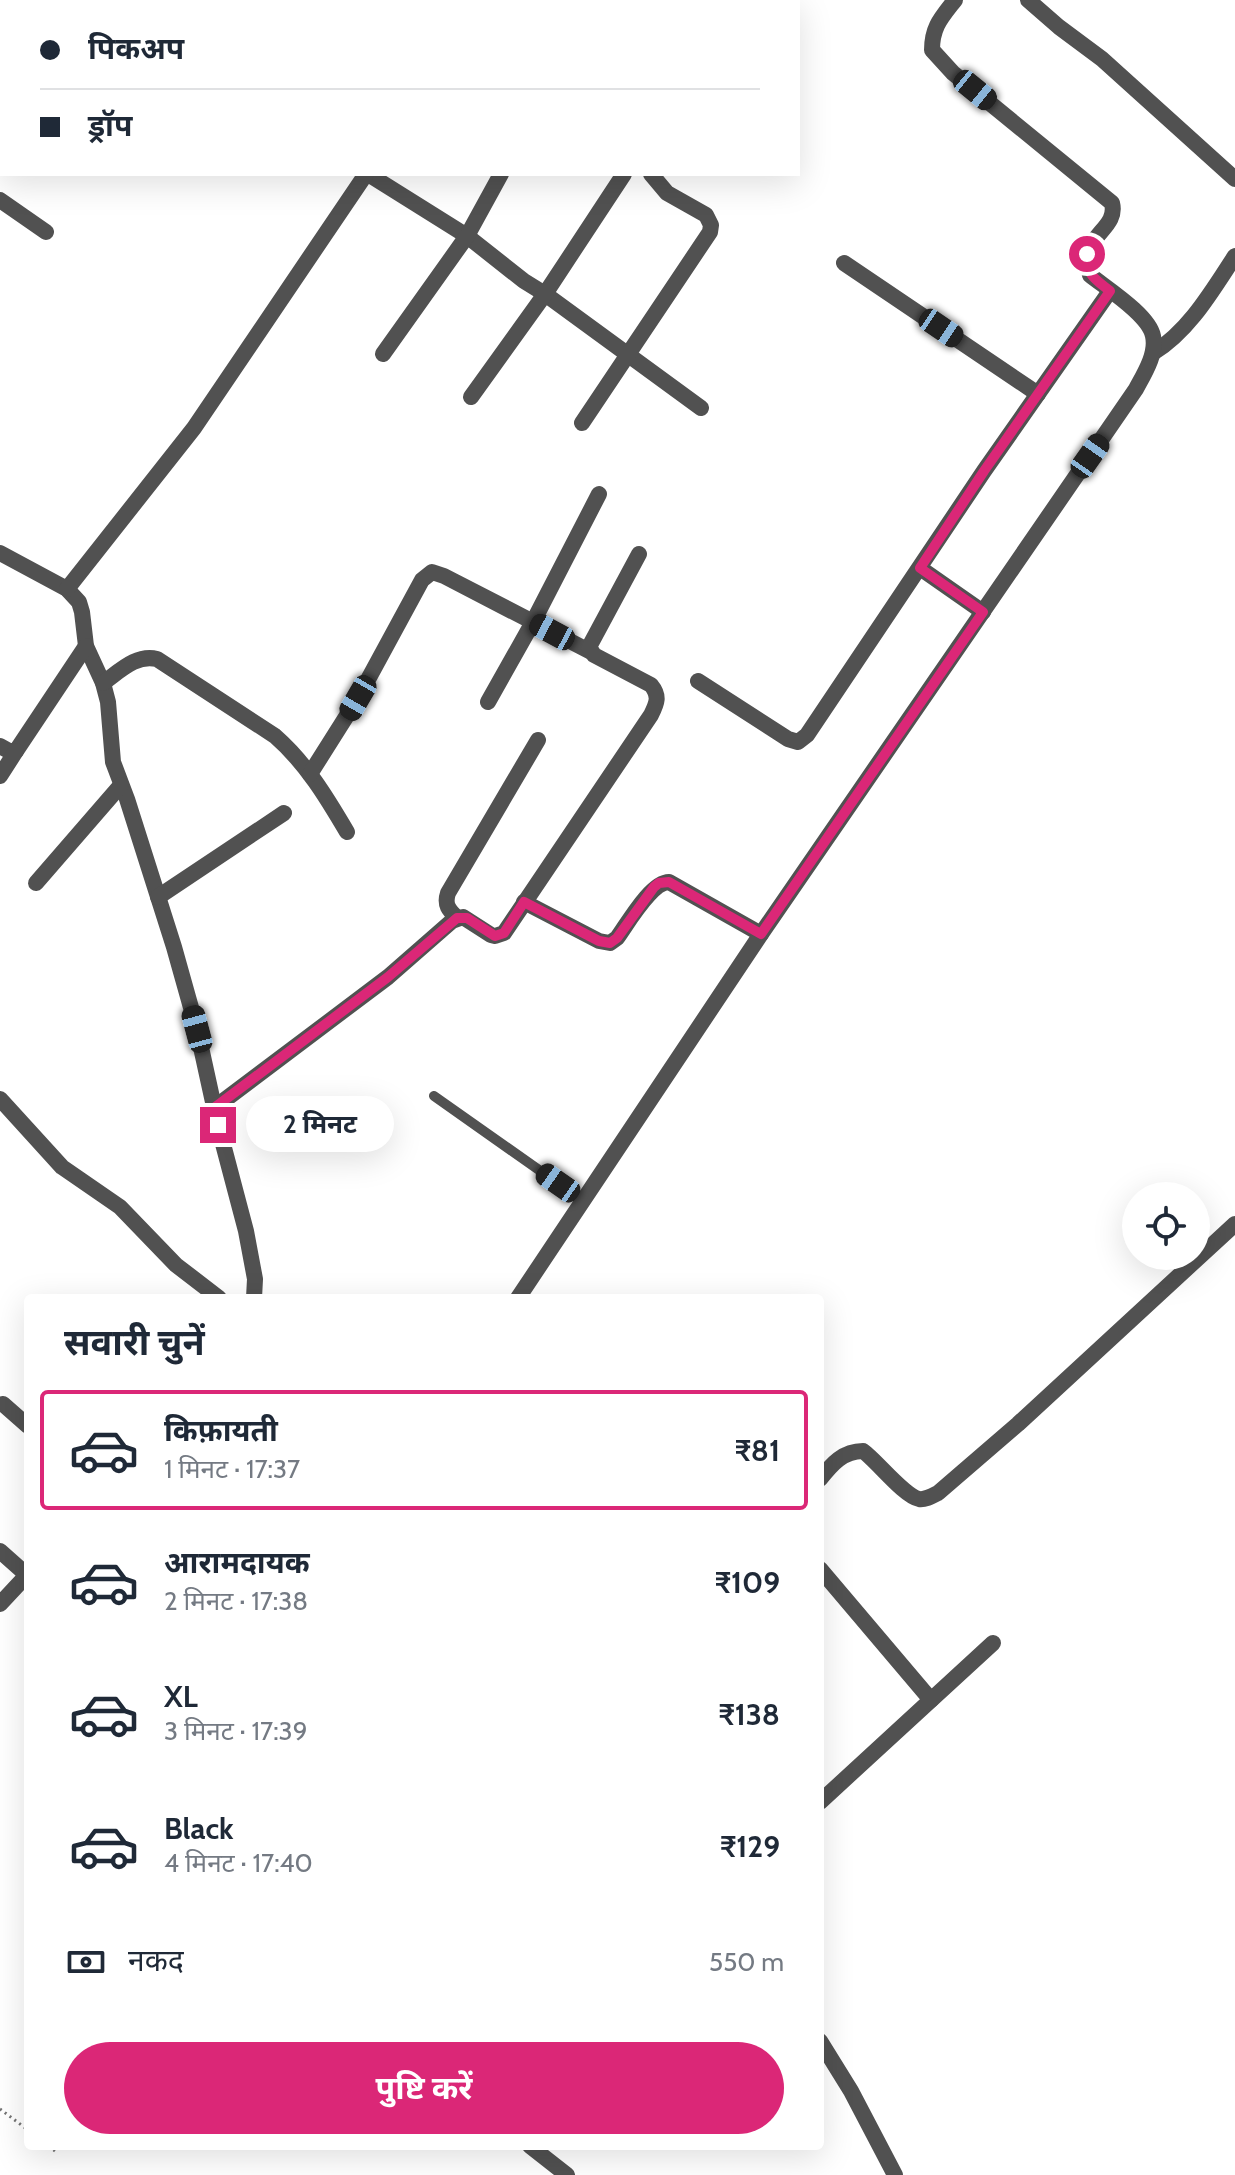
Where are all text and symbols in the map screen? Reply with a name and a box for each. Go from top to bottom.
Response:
text: पिकअप [88,30,184,67]
car [949,66,1001,114]
text: ड्रॉप [88,107,132,144]
route start [1069,236,1105,272]
car [914,305,968,351]
car [1066,429,1114,483]
car [525,610,579,654]
car [336,671,380,725]
car [179,1003,215,1055]
callout: 2 मिनट [246,1097,394,1153]
route end [200,1107,236,1143]
text: 2 मिनट [283,1108,357,1140]
car [531,1159,585,1207]
map controls [1122,1182,1210,1270]
button: locate [1122,1182,1210,1270]
text: सवारी चुनें [64,1320,205,1364]
text: किफ़ायती [164,1412,278,1449]
icon: car [68,1414,140,1486]
text: ₹81 [734,1432,780,1469]
text: 1 मिनट · 17:37 [164,1453,300,1485]
text: आरामदायक [164,1544,310,1581]
icon: car [68,1546,140,1618]
text: ₹109 [715,1564,780,1601]
text: 2 मिनट · 17:38 [164,1585,308,1617]
icon: car [68,1678,140,1750]
text: XL [164,1678,198,1715]
text: ₹138 [718,1696,780,1733]
text: 3 मिनट · 17:39 [164,1715,307,1747]
icon: car [68,1810,140,1882]
text: Black [164,1810,234,1847]
text: ₹129 [720,1828,780,1865]
text: 4 मिनट · 17:40 [164,1847,313,1879]
icon: cash [64,1940,108,1984]
text: नकद [128,1942,184,1979]
text: 550 m [709,1946,784,1978]
button: पुष्टि करें [64,2042,784,2134]

